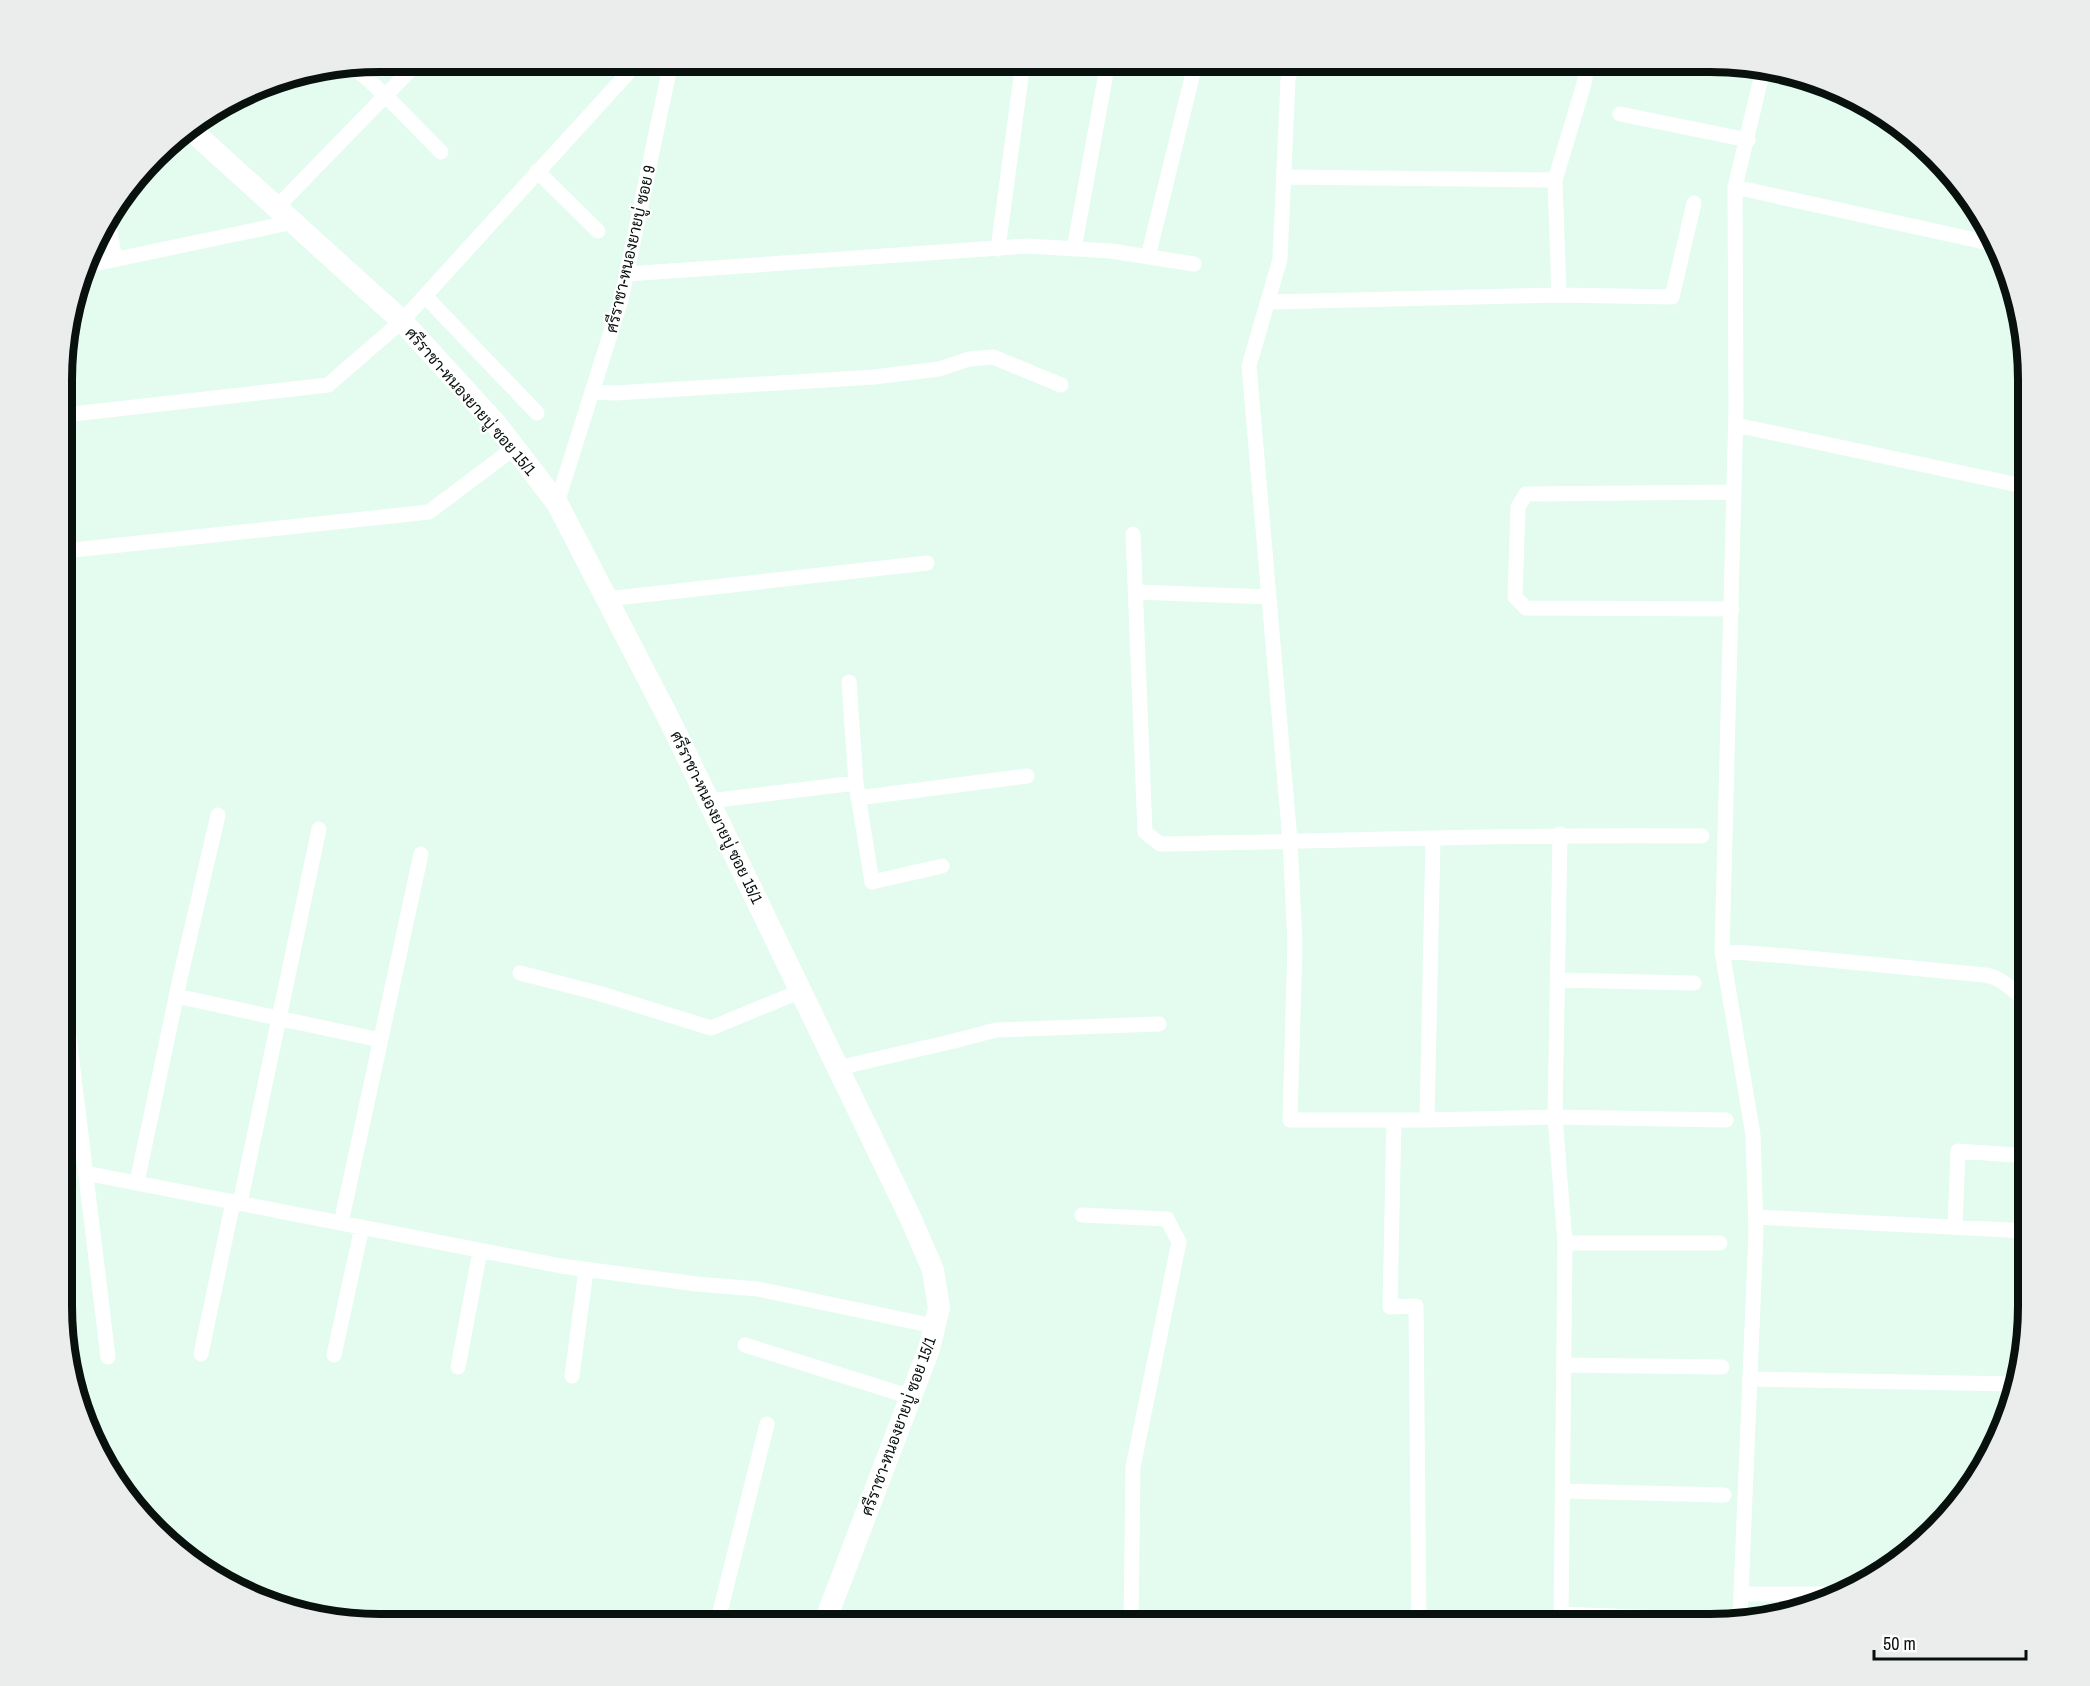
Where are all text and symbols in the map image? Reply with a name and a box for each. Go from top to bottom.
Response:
street label: ศรีราชา-หนองยายบู่ ซอย 9 [600,163,661,335]
street label: ศรีราชา-หนองยายบู่ ซอย 15/1 [400,322,542,481]
street label: ศรีราชา-หนองยายบู่ ซอย 15/1 [665,727,769,908]
street label: ศรีราชา-หนองยายบู่ ซอย 15/1 [855,1333,942,1519]
scale bar [1874,1623,2026,1661]
text: 50 m [1883,1631,1916,1656]

